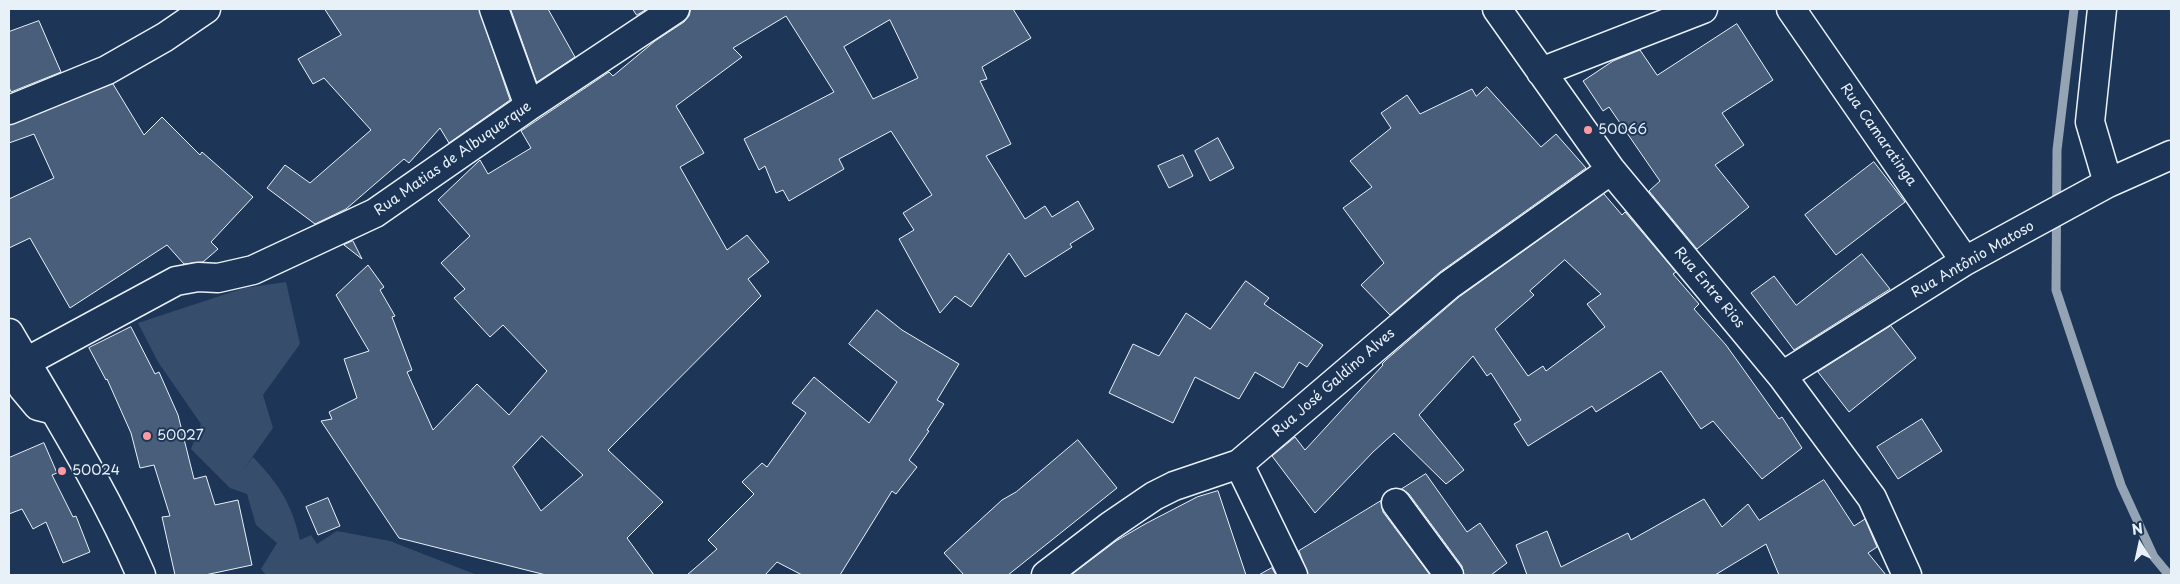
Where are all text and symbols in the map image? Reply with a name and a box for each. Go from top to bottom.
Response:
street label: Rua Camaratinga [1836,80,1920,190]
street label: Rua Matias de Albuquerque [371,98,535,220]
place label: 50066 [1598,122,1647,138]
marker: 50066 [1582,124,1594,136]
street label: Rua Antônio Matoso [1909,218,2037,302]
street label: Rua Entre Rios [1670,244,1748,332]
street label: Rua José Galdino Alves [1269,325,1399,441]
place label: 50027 [157,428,204,444]
marker: 50027 [141,430,153,442]
place label: 50024 [72,463,120,479]
marker: 50024 [56,465,68,477]
text: N [2130,517,2145,540]
north arrow [2115,519,2165,569]

